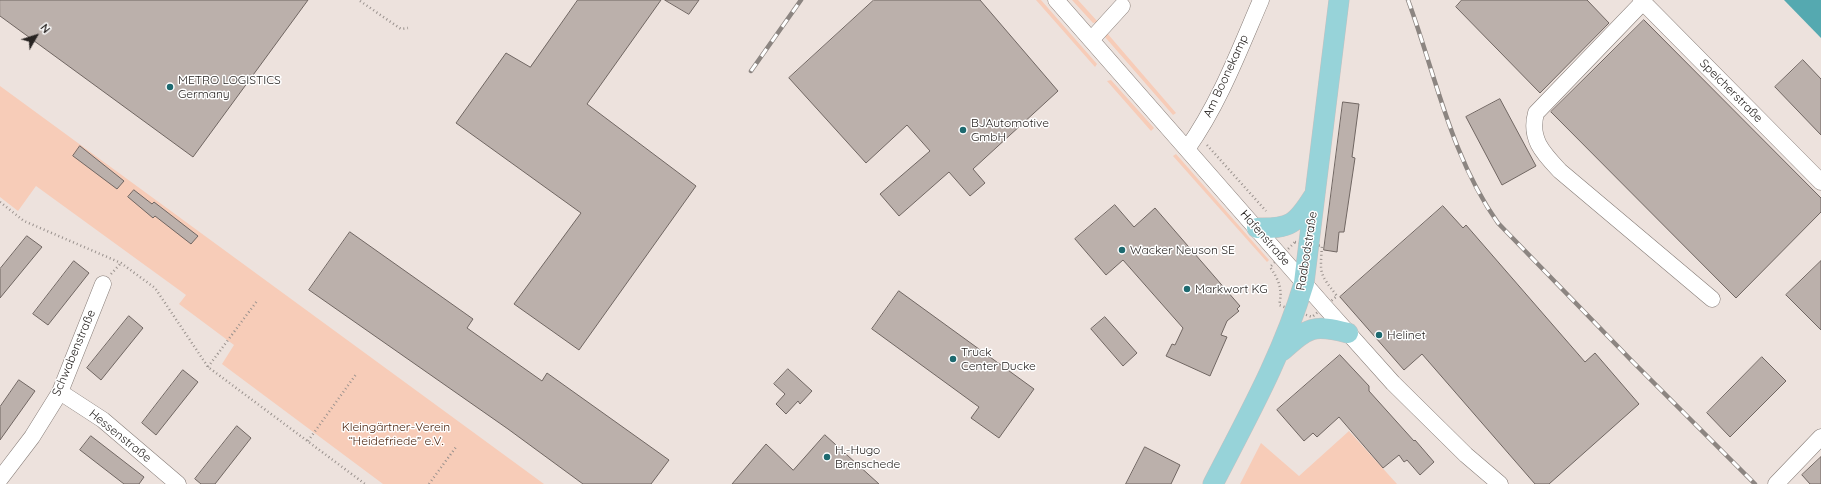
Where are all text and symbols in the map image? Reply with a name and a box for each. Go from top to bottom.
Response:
north arrow [16,16,56,56]
text: N [37,21,53,36]
street label: Am Boonekamp [1200,32,1252,120]
street label: Speicherstraße [1696,56,1766,126]
place label: METRO LOGISTICS Germany [178,73,281,101]
marker: METRO LOGISTICS Germany [165,82,175,92]
place label: BJAutomotive GmbH [971,116,1049,144]
marker: BJAutomotive GmbH [958,125,968,135]
street label: Hafenstraße [1237,207,1293,269]
street label: Radbodstraße [1294,210,1320,292]
place label: Wacker Neuson SE [1130,243,1235,257]
marker: Wacker Neuson SE [1117,245,1127,255]
place label: Markwort KG [1195,282,1268,296]
marker: Markwort KG [1182,284,1192,294]
street label: Schwabenstraße [49,308,99,398]
place label: Helinet [1387,328,1426,342]
marker: Helinet [1374,330,1384,340]
place label: Truck Center Ducke [961,345,1036,373]
marker: Truck Center Ducke [948,354,958,364]
street label: Hessenstraße [86,407,154,465]
park label: Kleingärtner-Verein “Heidefriede” e.V. [342,420,450,448]
place label: H.-Hugo Brenschede [835,443,900,471]
marker: H.-Hugo Brenschede [822,452,832,462]

